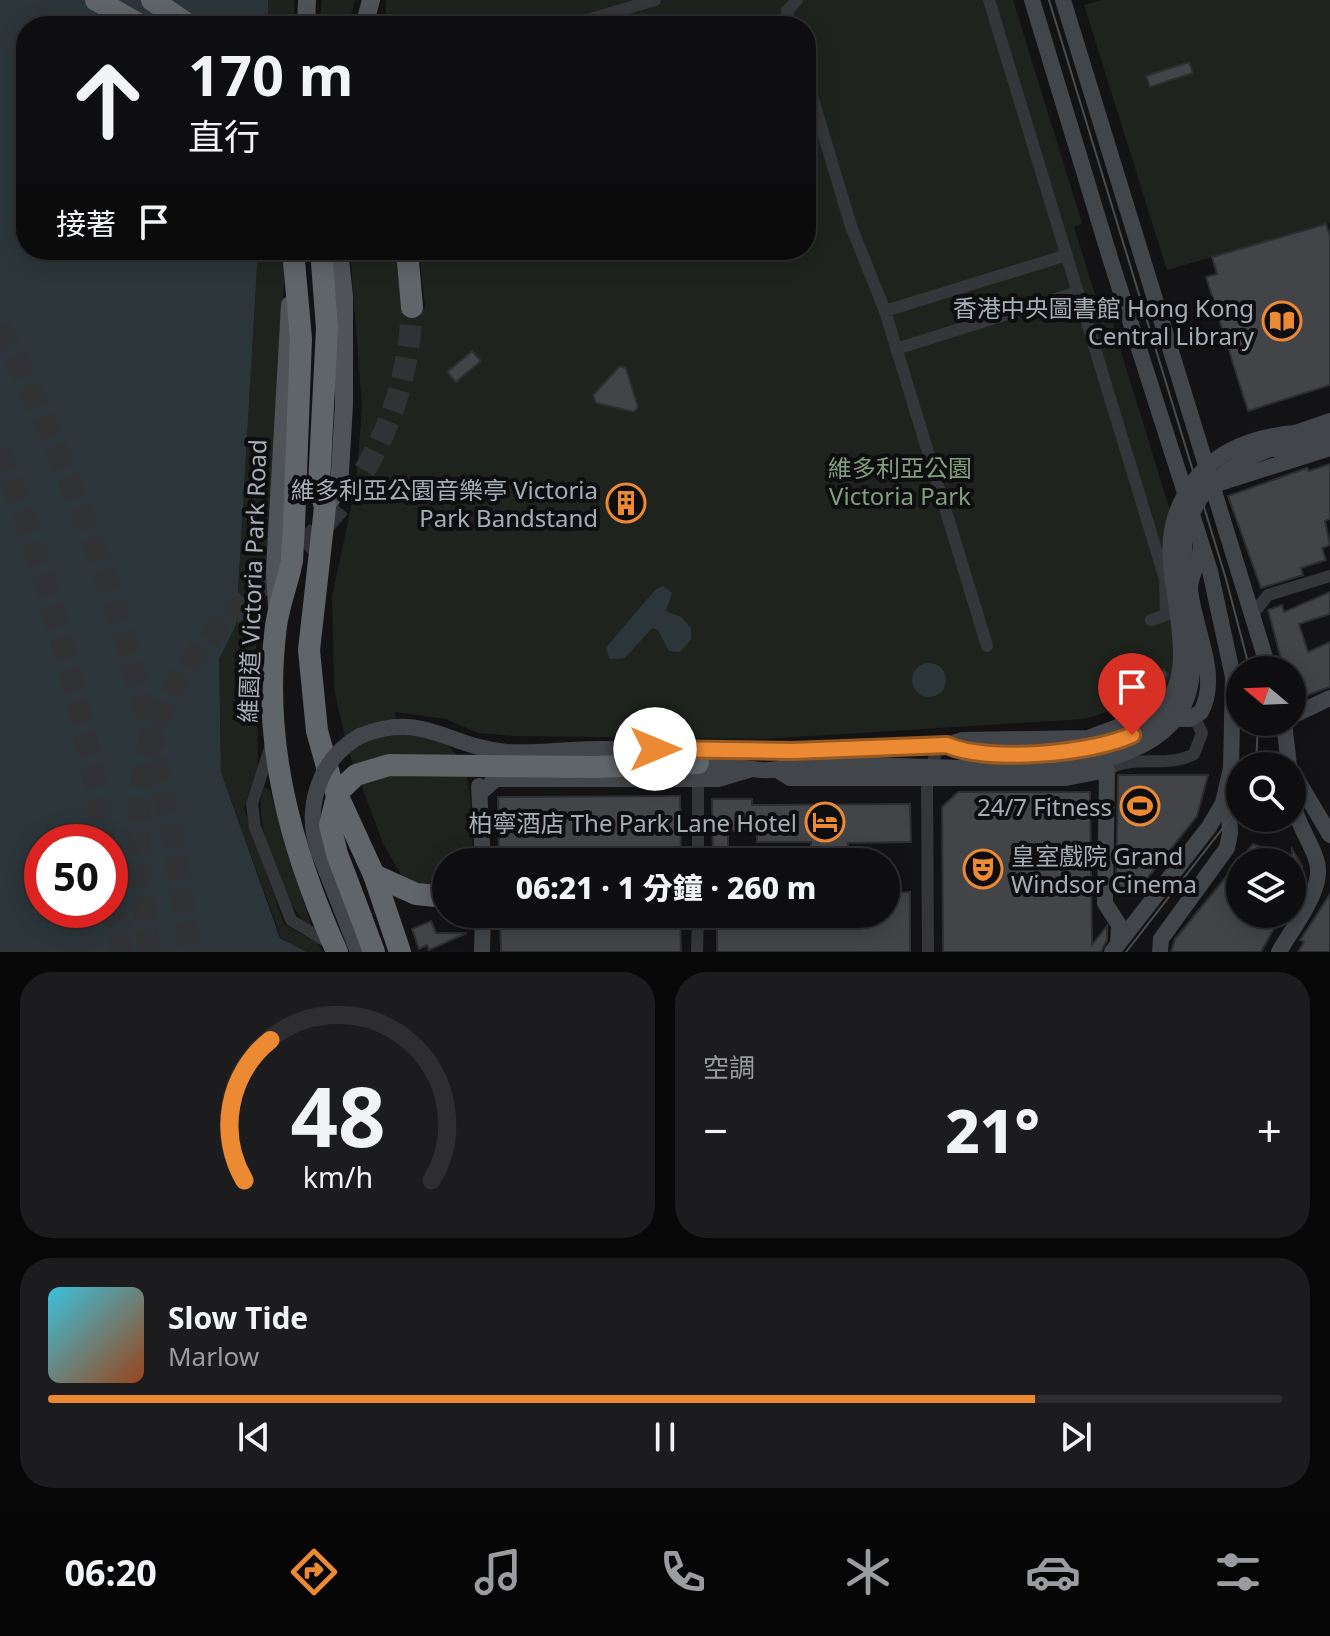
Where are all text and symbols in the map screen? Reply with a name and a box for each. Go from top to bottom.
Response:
text: 170 m [188,36,353,112]
icon: ahead [56,48,160,152]
text: 直行 [188,112,260,161]
icon: arrive [132,200,176,244]
text: 接著 [56,203,116,244]
place label: 香港中央圖書館 Hong Kong Central Library [953,291,1255,352]
library icon: 香港中央圖書館 Hong Kong Central Library [1261,300,1303,342]
street label: 維園道 Victoria Park Road [231,439,273,723]
park label: 維多利亞公園 Victoria Park [828,451,972,512]
place label: 維多利亞公園音樂亭 Victoria Park Bandstand [291,473,598,534]
building icon: 維多利亞公園音樂亭 Victoria Park Bandstand [605,482,647,524]
pin [1098,653,1166,735]
north arrow [1226,656,1306,736]
map controls [1226,656,1306,928]
icon: arrive [1110,665,1154,709]
position arrow [613,707,697,791]
button: search [1226,752,1306,832]
sports icon: 24/7 Fitness [1119,785,1161,827]
place label: 24/7 Fitness [977,790,1112,823]
hotel icon: 柏寧酒店 The Park Lane Hotel [804,801,846,843]
place label: 柏寧酒店 The Park Lane Hotel [469,806,797,839]
speed limit sign: 50 [24,824,128,928]
place label: 皇室戲院 Grand Windsor Cinema [1011,839,1197,900]
theatre icon: 皇室戲院 Grand Windsor Cinema [962,848,1004,890]
button: layers [1226,848,1306,928]
text: 06:21 · 1 分鐘 · 260 m [516,867,816,908]
text: 空調 [703,1049,755,1085]
text: 48 [290,1058,385,1171]
text: 21° [945,1089,1040,1171]
text: − [703,1100,728,1160]
text: + [1257,1100,1282,1160]
text: km/h [302,1157,373,1196]
text: Slow Tide [168,1297,308,1338]
text: Marlow [168,1338,259,1374]
icon: previous [232,1415,276,1459]
icon: pause [643,1415,687,1459]
icon: next [1054,1415,1098,1459]
icon: directions [286,1544,342,1600]
icon: music [470,1544,526,1600]
icon: phone [655,1544,711,1600]
icon: climate [840,1544,896,1600]
icon: car [1025,1544,1081,1600]
icon: filters [1210,1544,1266,1600]
text: 06:20 [64,1548,157,1597]

